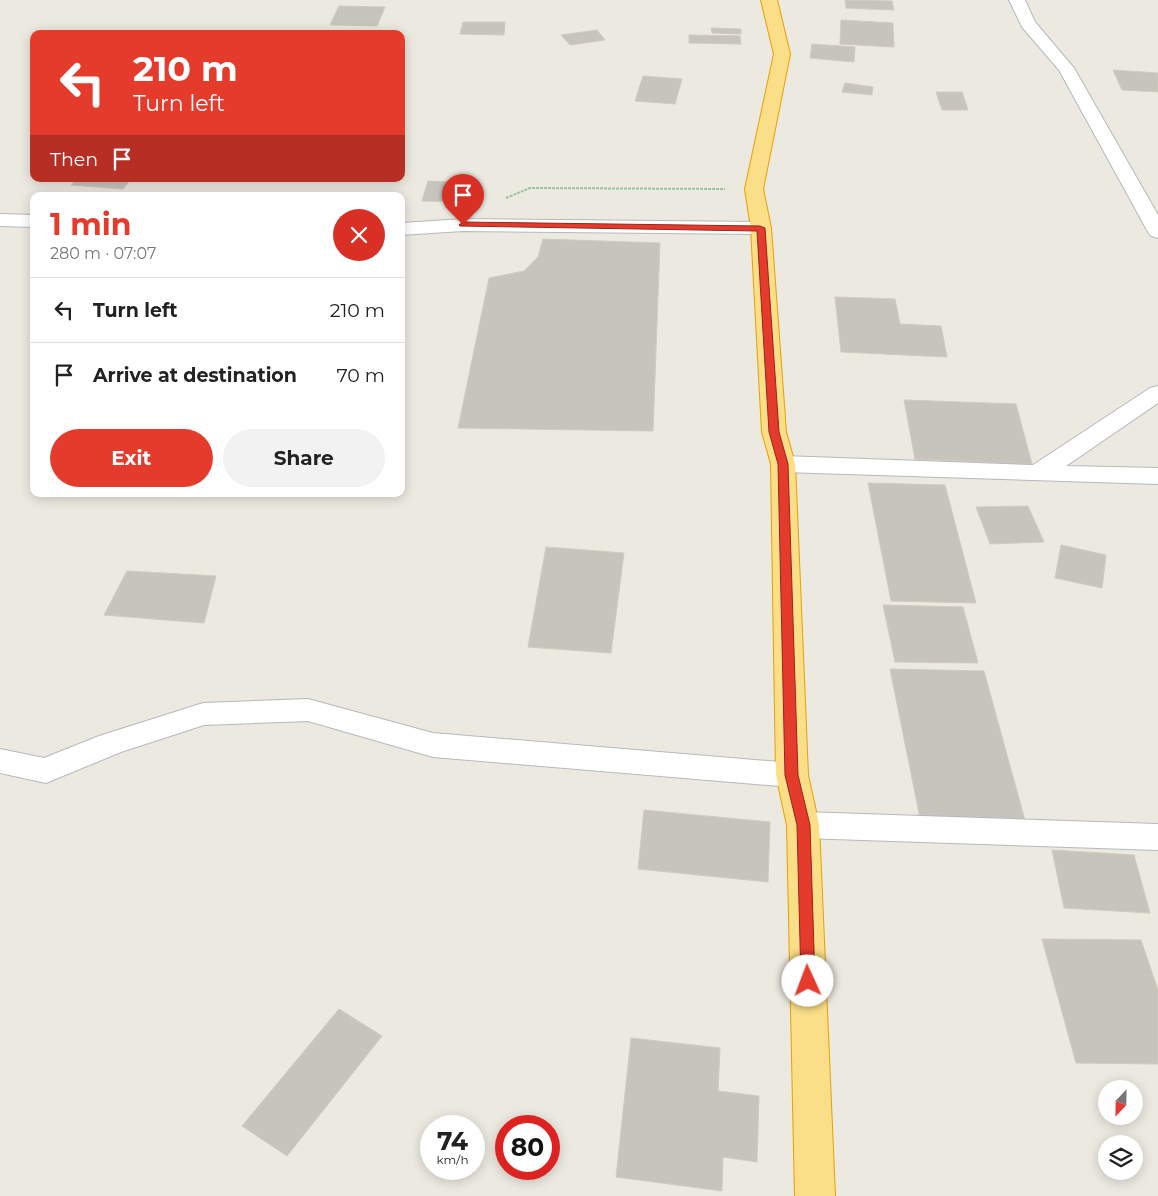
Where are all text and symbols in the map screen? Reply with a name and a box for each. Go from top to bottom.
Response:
text: 210 m [133,47,238,90]
icon: left [50,50,115,115]
text: Turn left [133,90,225,117]
icon: arrive [108,145,136,173]
text: Then [50,148,98,171]
pin [442,174,484,225]
icon: arrive [449,181,477,209]
text: 1 min [50,206,131,243]
button: close [333,209,385,261]
text: 280 m · 07:07 [50,244,156,263]
icon: left [50,296,78,324]
text: Turn left [93,299,178,322]
text: 210 m [330,299,385,322]
icon: arrive [50,361,78,389]
text: Arrive at destination [93,364,297,387]
text: 70 m [336,364,385,387]
button: Exit [50,429,213,487]
button: Share [223,429,385,487]
position arrow [781,954,833,1006]
north arrow [1098,1080,1142,1125]
map controls [1098,1080,1143,1180]
speed limit sign: 80 [495,1115,560,1180]
text: 74 [437,1126,468,1156]
button: layers [1098,1135,1143,1180]
text: km/h [436,1152,469,1167]

